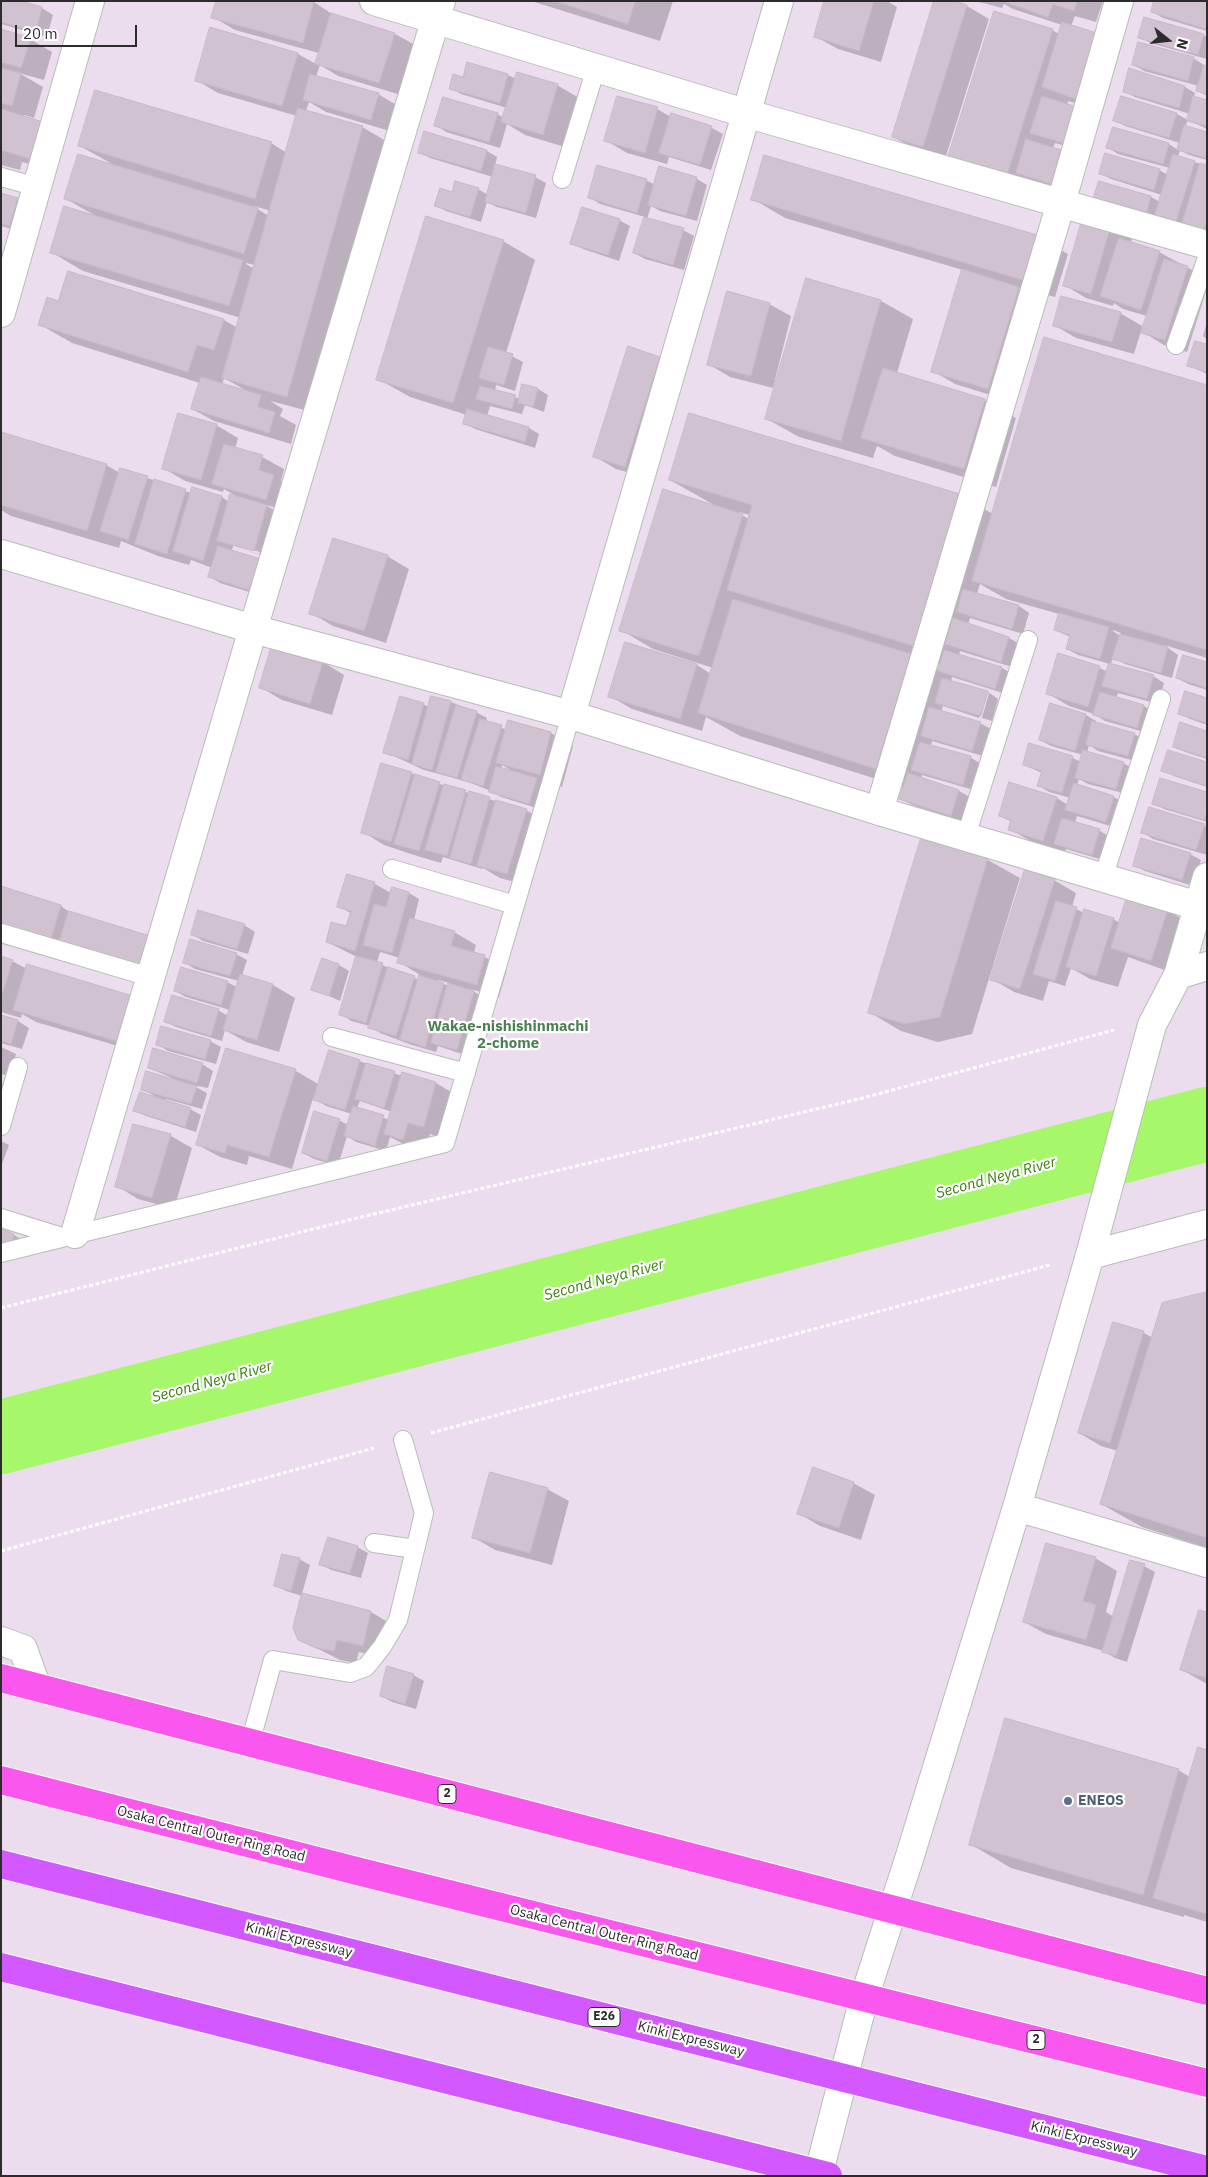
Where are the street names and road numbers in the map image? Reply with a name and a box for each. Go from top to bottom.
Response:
road number: 2 [438,1785,456,1804]
street label: Osaka Central Outer Ring Road [115,1802,307,1866]
street label: Osaka Central Outer Ring Road [508,1901,700,1965]
street label: Kinki Expressway [244,1919,354,1961]
road number: E26 [588,2008,620,2026]
street label: Kinki Expressway [636,2018,746,2060]
road number: 2 [1027,2030,1045,2050]
street label: Kinki Expressway [1029,2118,1139,2160]

